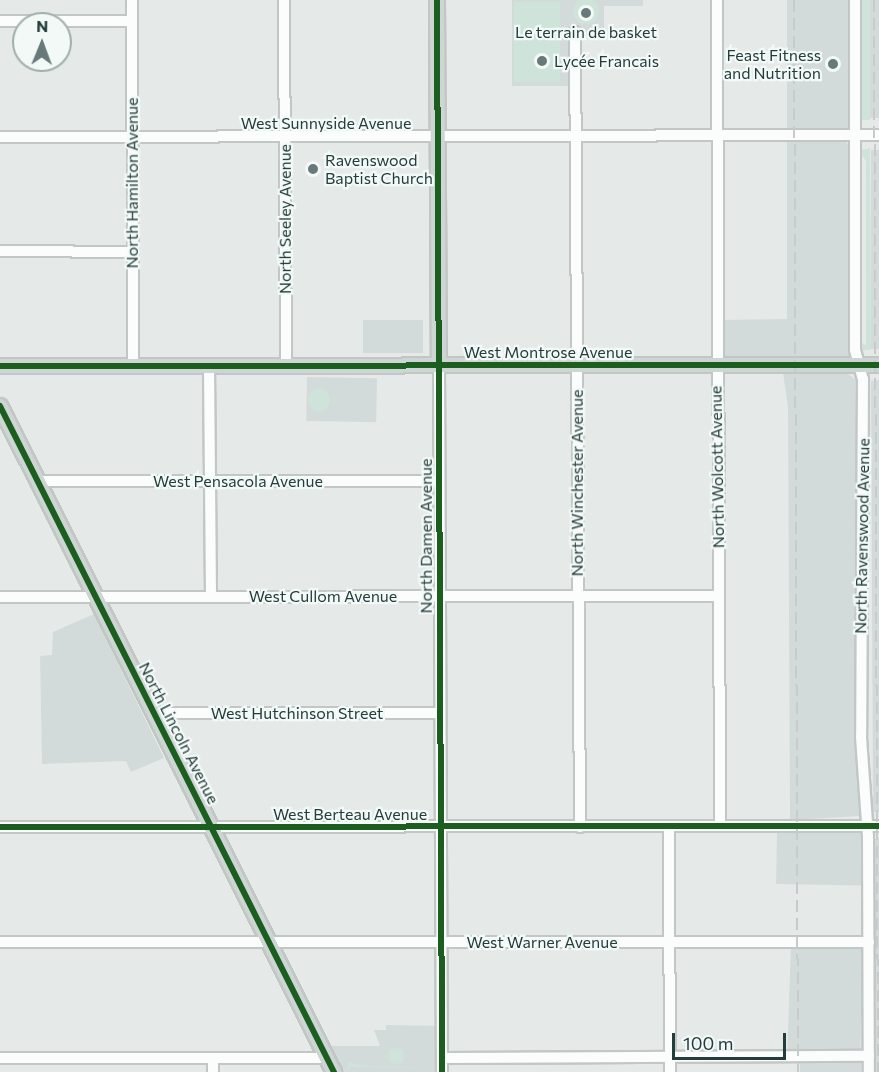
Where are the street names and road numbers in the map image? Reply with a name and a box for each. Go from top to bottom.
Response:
street label: North Hamilton Avenue [122,98,142,268]
street label: West Sunnyside Avenue [241,113,411,133]
street label: North Seeley Avenue [275,144,295,294]
street label: West Montrose Avenue [464,342,632,362]
street label: North Wolcott Avenue [706,386,728,548]
street label: North Winchester Avenue [567,390,587,576]
street label: North Ravenswood Avenue [851,438,873,634]
street label: North Damen Avenue [416,459,436,613]
street label: West Pensacola Avenue [153,471,323,491]
street label: West Cullom Avenue [249,586,397,606]
street label: North Lincoln Avenue [135,659,223,807]
street label: West Hutchinson Street [211,703,383,723]
street label: West Berteau Avenue [273,804,427,824]
street label: West Warner Avenue [466,932,618,952]

